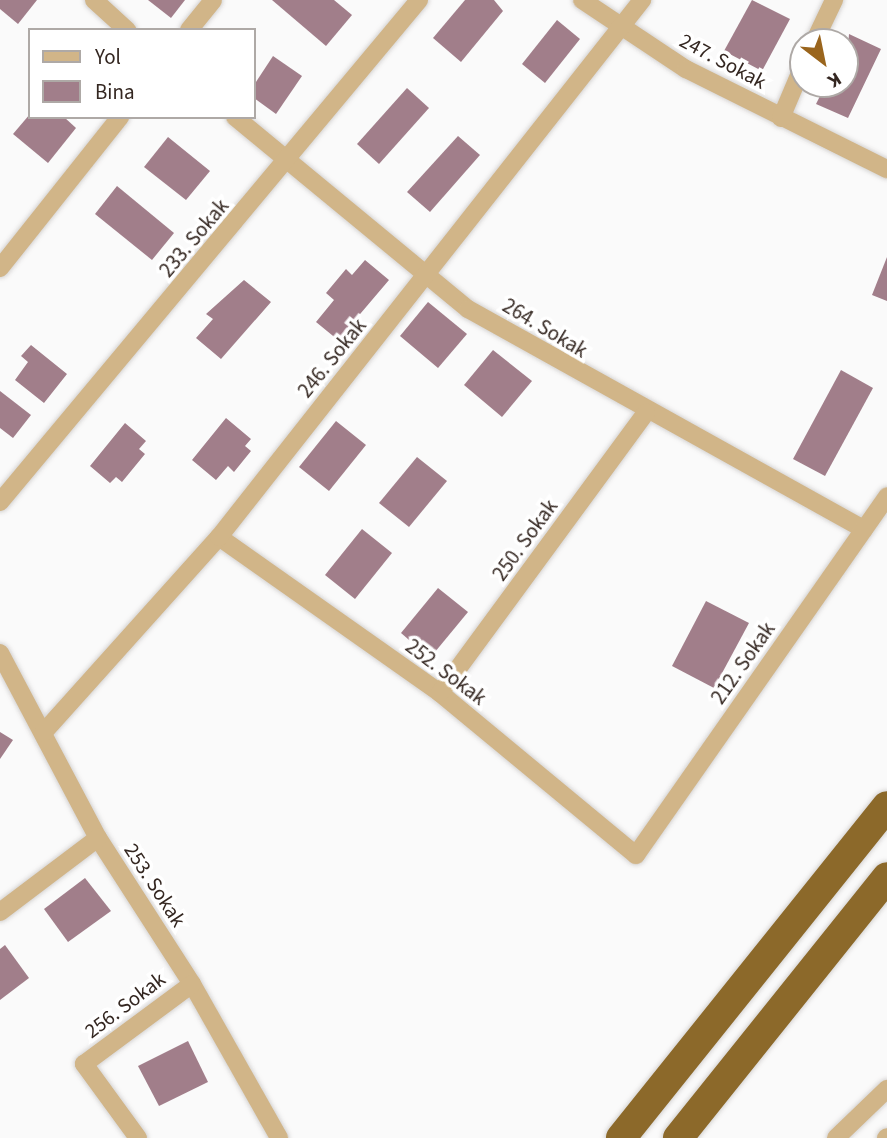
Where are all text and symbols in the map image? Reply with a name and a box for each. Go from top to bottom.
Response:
legend [28,28,256,119]
street label: 247. Sokak [675,28,771,94]
north arrow [789,28,859,98]
text: Yol [95,42,121,72]
text: K [822,65,846,94]
text: Bina [95,77,135,107]
street label: 233. Sokak [154,194,234,282]
street label: 264. Sokak [498,293,592,363]
street label: 246. Sokak [292,313,372,403]
street label: 250. Sokak [487,494,563,586]
street label: 212. Sokak [706,617,780,709]
street label: 252. Sokak [401,634,491,710]
street label: 253. Sokak [119,839,191,931]
street label: 256. Sokak [80,967,170,1043]

